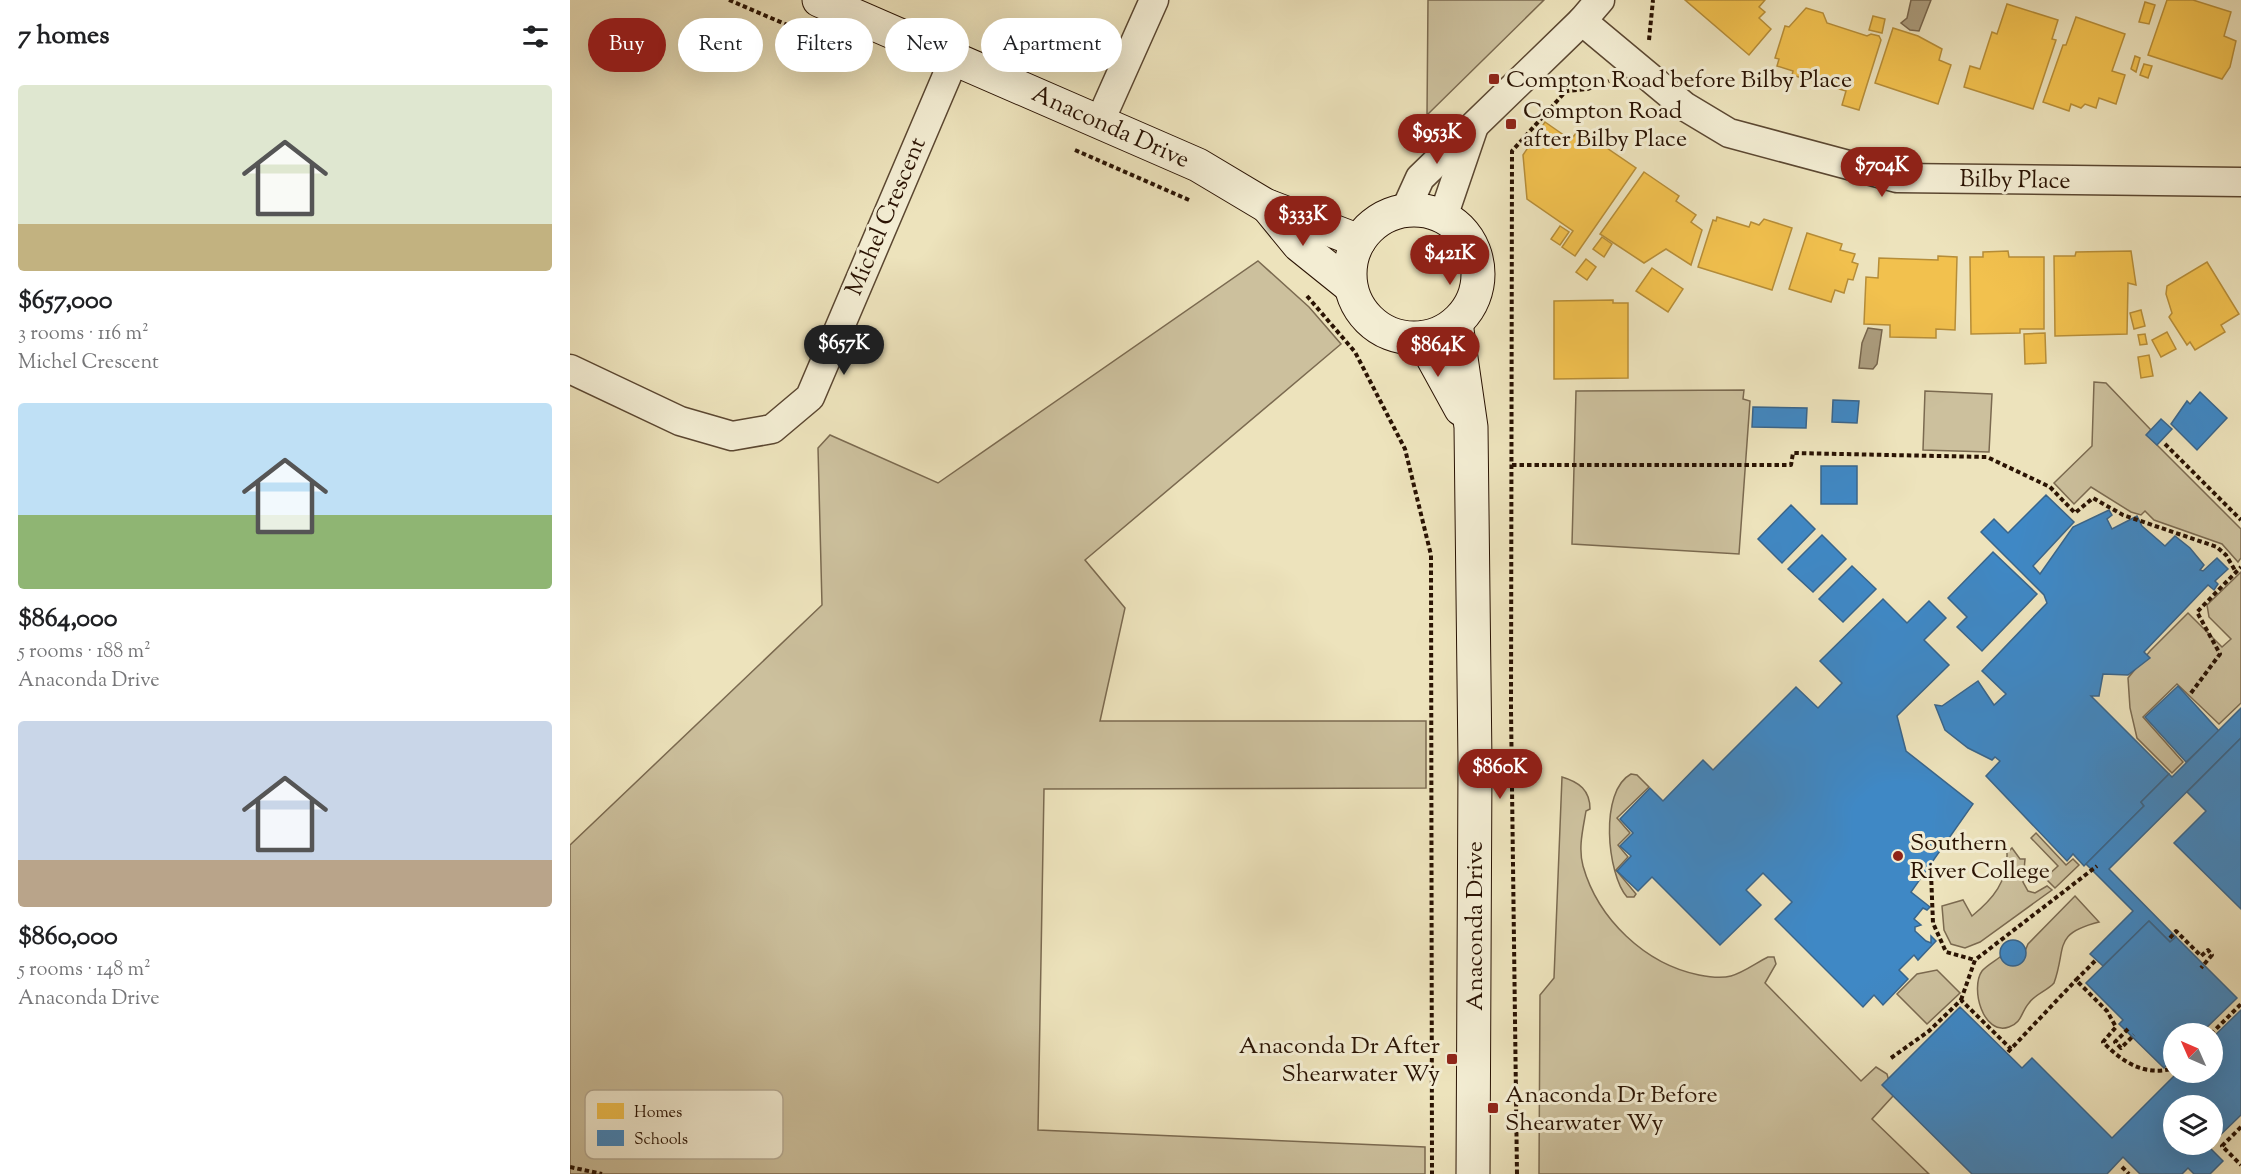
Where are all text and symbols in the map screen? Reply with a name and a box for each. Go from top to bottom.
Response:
text: 7 homes [18,18,109,55]
chip: Buy [588,18,666,72]
chip: Rent [678,18,763,72]
chip: Filters [775,18,873,72]
chip: New [885,18,969,72]
chip: Apartment [981,18,1122,72]
icon: filters [519,20,552,53]
place label: Compton Road before Bilby Place [1506,64,1852,98]
marker: Compton Road before Bilby Place [1487,72,1501,86]
street label: Anaconda Drive [1026,78,1195,178]
place label: Compton Road after Bilby Place [1523,95,1687,157]
pin: $953K [1395,114,1479,165]
marker: Compton Road after Bilby Place [1504,117,1518,131]
text: $953K [1412,119,1462,148]
icon: home [231,124,339,232]
street label: Michel Crescent [838,132,936,301]
pin: $704K [1840,147,1924,198]
text: $704K [1855,152,1909,181]
street label: Bilby Place [1959,163,2071,199]
pin: $333K [1261,196,1345,247]
text: $333K [1278,201,1328,230]
pin: $421K [1408,235,1492,286]
text: $421K [1424,240,1476,269]
text: $657,000 [18,283,113,320]
text: 3 rooms · 116 m² [18,320,149,349]
pin: $657K [802,325,886,376]
pin: $864K [1396,327,1480,378]
text: $657K [818,330,870,359]
text: $864K [1411,332,1465,361]
text: Michel Crescent [18,349,159,378]
icon: home [231,442,339,550]
text: $864,000 [18,601,117,638]
text: 5 rooms · 188 m² [18,638,151,667]
text: Anaconda Drive [18,667,160,696]
pin: $860K [1458,749,1542,800]
text: $860K [1472,754,1528,783]
icon: home [231,760,339,868]
place label: Southern River College [1910,827,2050,889]
street label: Anaconda Drive [1459,841,1493,1011]
marker: Southern River College [1891,849,1905,863]
text: $860,000 [18,919,118,956]
text: 5 rooms · 148 m² [18,956,151,985]
text: Anaconda Drive [18,985,160,1014]
north arrow [2163,1023,2223,1083]
map controls [2163,1023,2223,1155]
place label: Anaconda Dr After Shearwater Wy [1239,1030,1440,1092]
marker: Anaconda Dr After Shearwater Wy [1445,1052,1459,1066]
place label: Anaconda Dr Before Shearwater Wy [1505,1079,1718,1141]
legend [585,1090,783,1159]
button: layers [2163,1095,2223,1155]
marker: Anaconda Dr Before Shearwater Wy [1486,1101,1500,1115]
text: Homes [634,1102,682,1125]
text: Schools [634,1129,688,1152]

